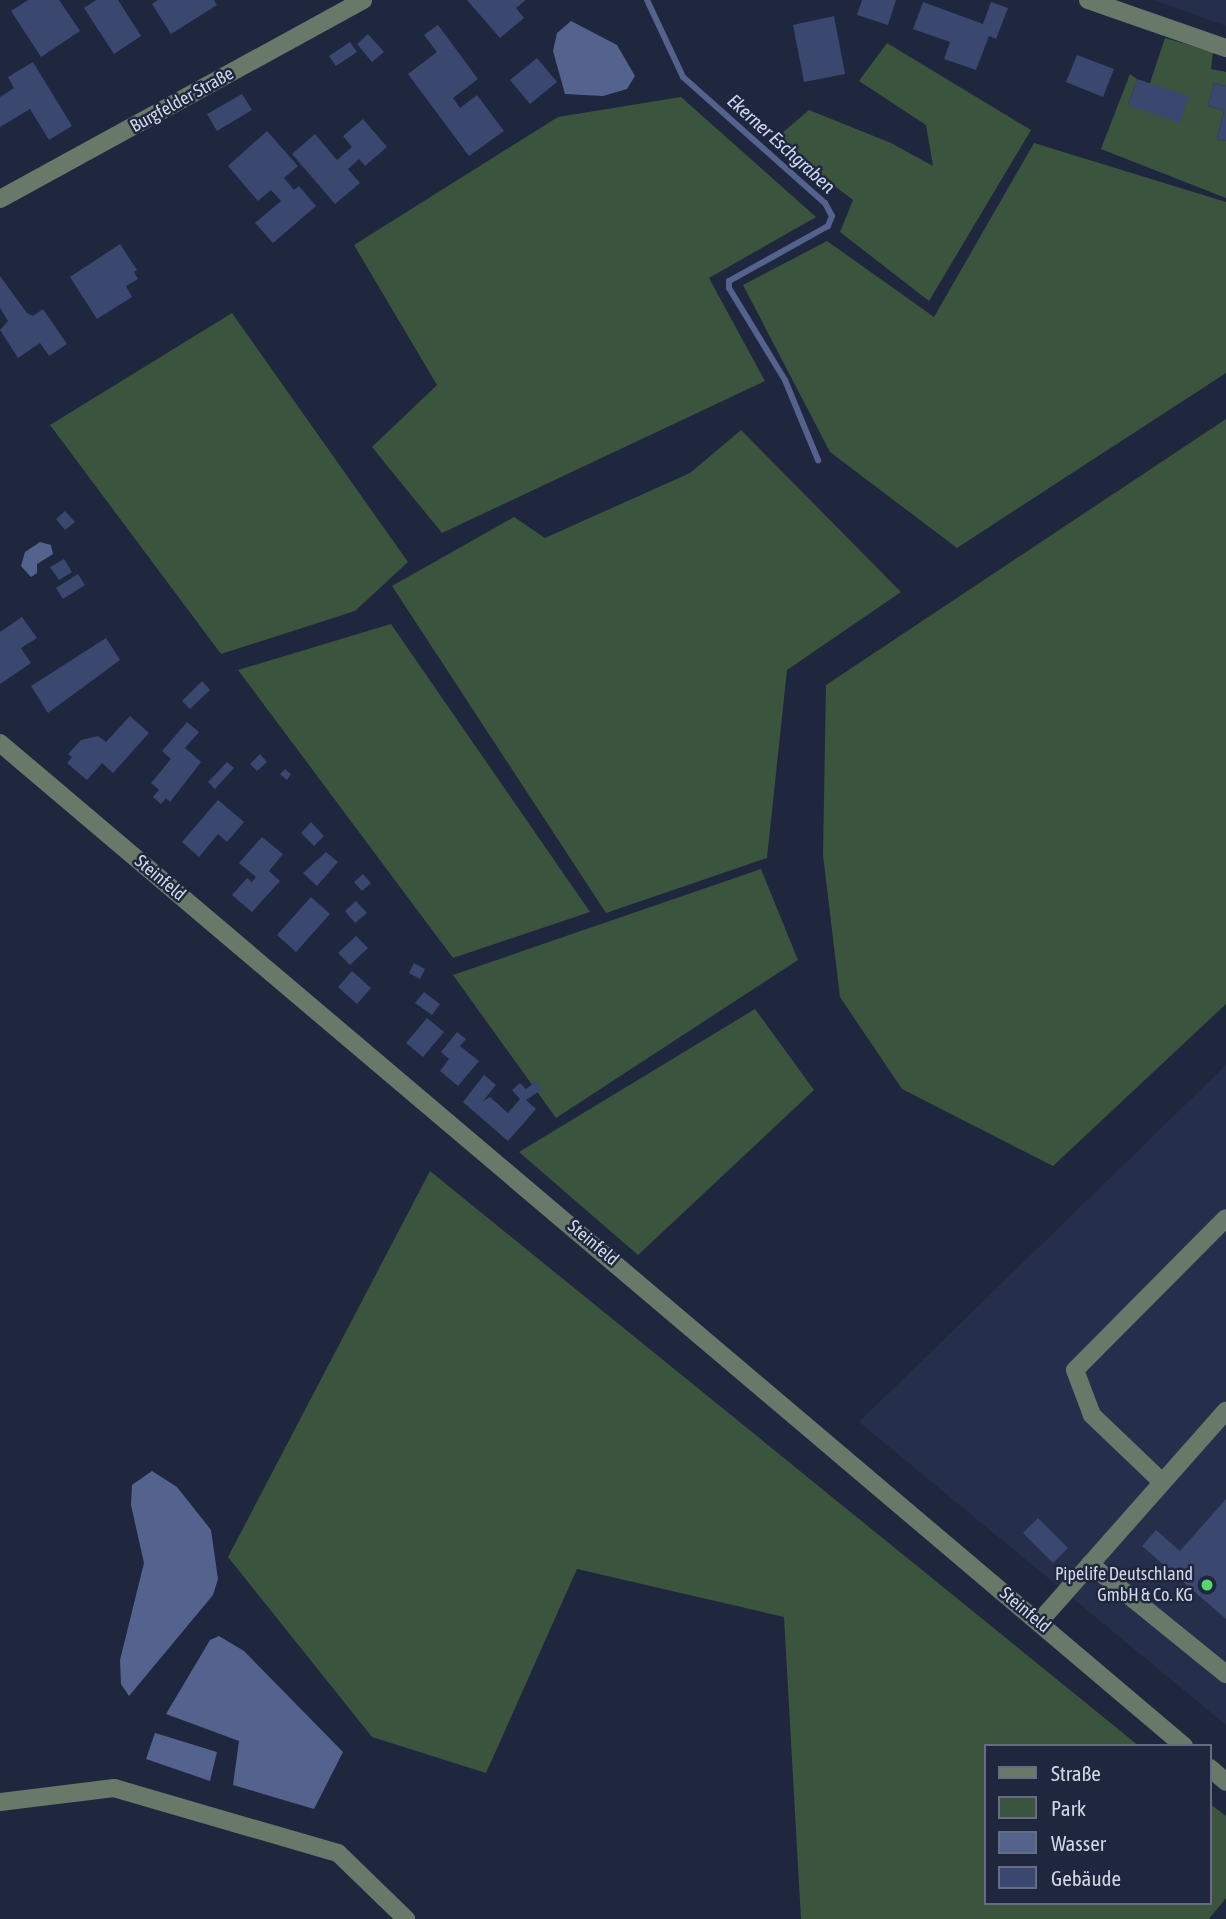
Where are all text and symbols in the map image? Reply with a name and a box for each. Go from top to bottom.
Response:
street label: Burgfelder Straße [127,63,237,137]
water label: Ekerner Eschgraben [722,90,840,198]
street label: Steinfeld [130,850,190,906]
street label: Steinfeld [563,1215,623,1271]
place label: Pipelife Deutschland GmbH & Co. KG [1055,1564,1193,1606]
marker: Pipelife Deutschland GmbH & Co. KG [1199,1577,1215,1593]
street label: Steinfeld [995,1582,1055,1638]
legend [984,1744,1212,1905]
text: Straße [1051,1761,1101,1785]
text: Park [1051,1796,1086,1820]
text: Wasser [1051,1831,1106,1855]
text: Gebäude [1051,1866,1121,1890]

